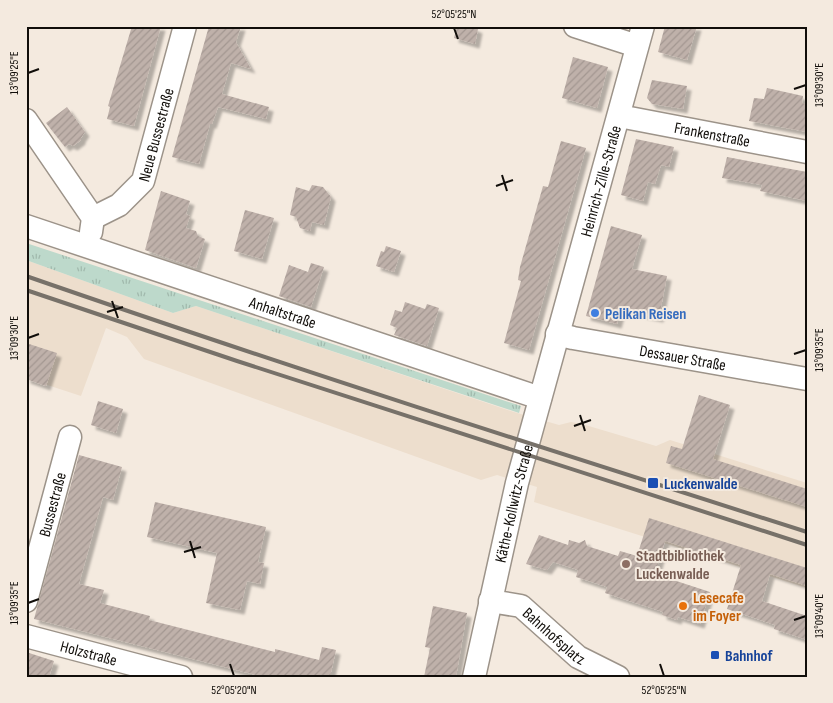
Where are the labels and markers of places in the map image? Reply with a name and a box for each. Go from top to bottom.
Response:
place label: Pelikan Reisen [605,305,686,324]
marker: Pelikan Reisen [589,307,601,319]
place label: Luckenwalde [664,475,738,494]
marker: Luckenwalde [646,476,660,490]
place label: Stadtbibliothek Luckenwalde [636,547,724,584]
marker: Stadtbibliothek Luckenwalde [620,558,632,570]
place label: Lesecafe im Foyer [693,589,744,626]
marker: Lesecafe im Foyer [677,600,689,612]
place label: Bahnhof [725,647,774,666]
marker: Bahnhof [709,649,721,661]

